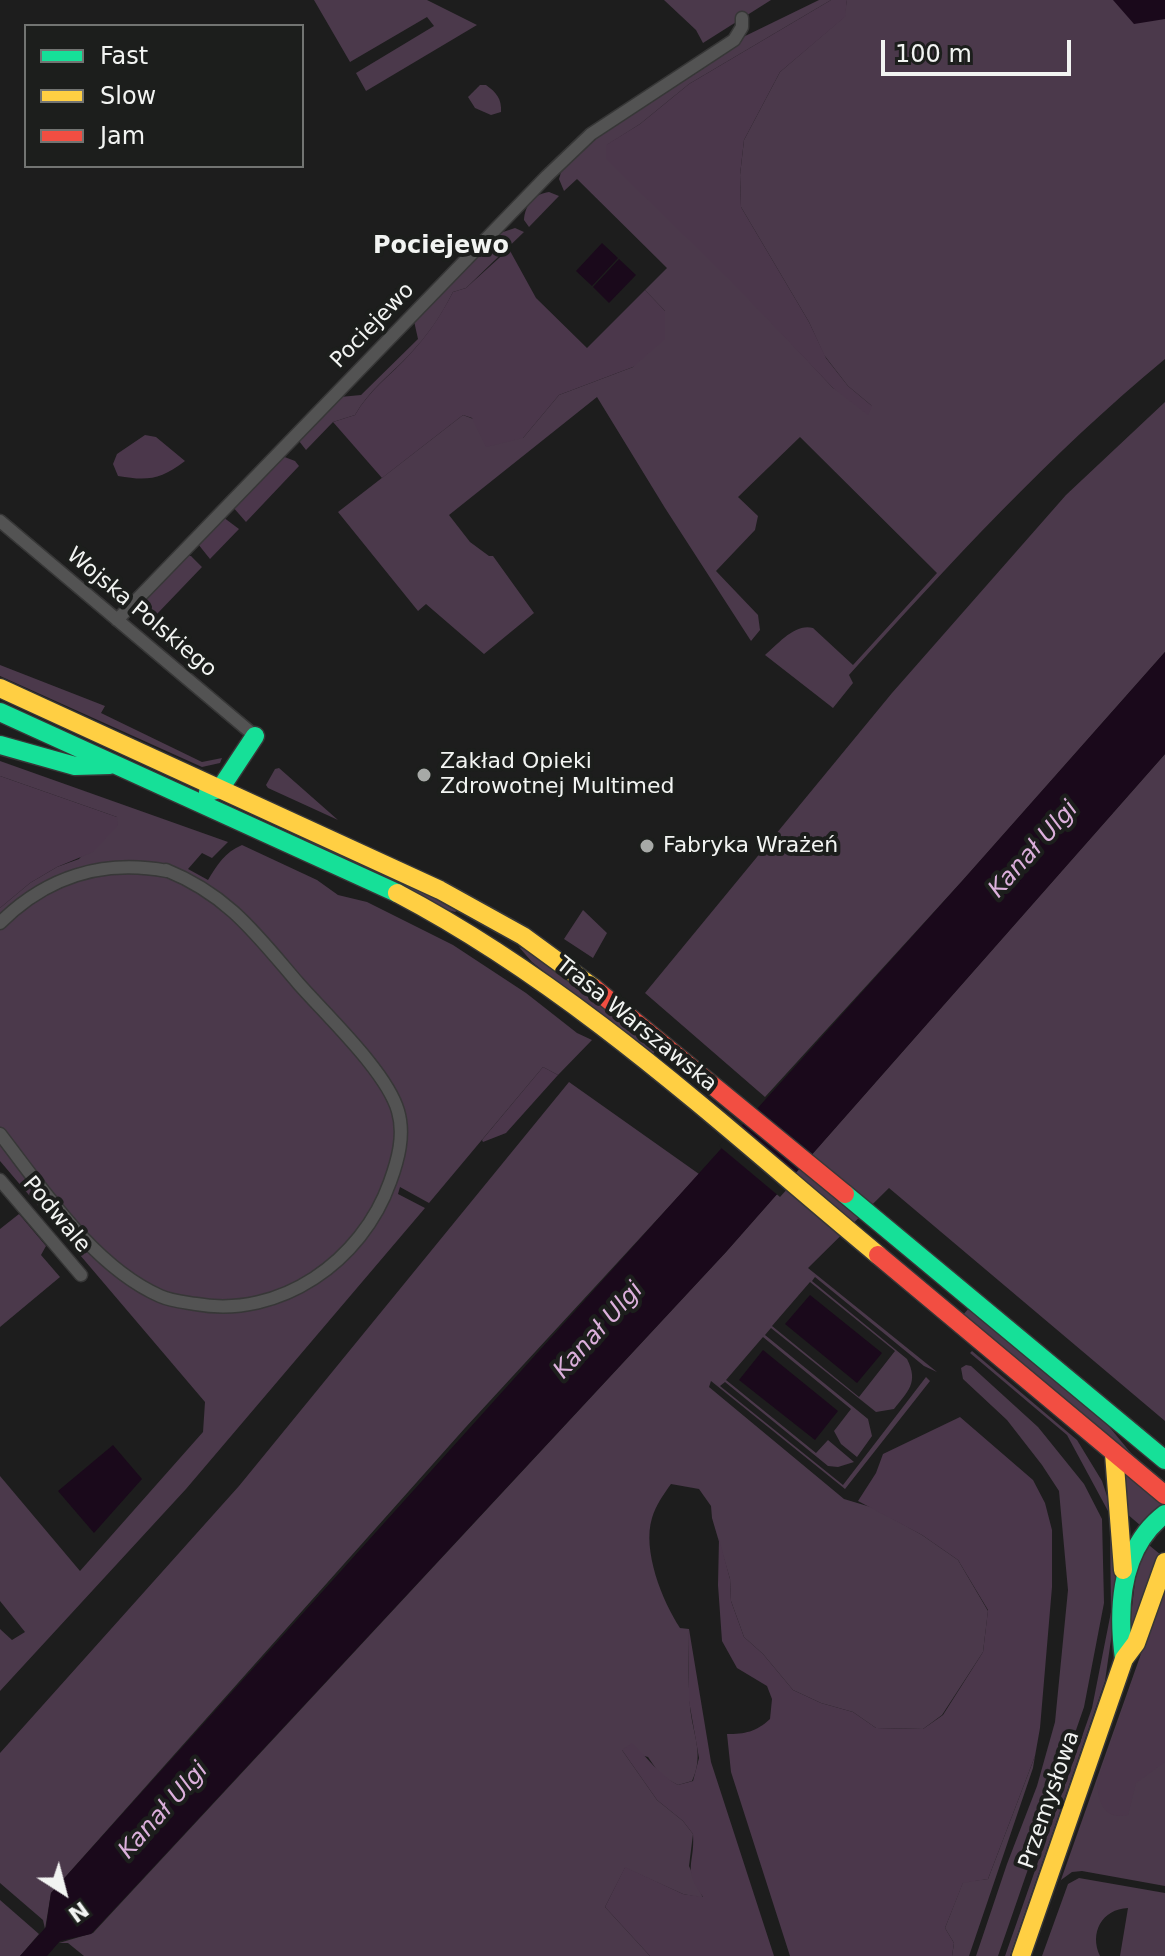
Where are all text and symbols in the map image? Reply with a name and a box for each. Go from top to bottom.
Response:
legend [24,24,304,168]
scale bar [885,24,1075,74]
text: 100 m [895,40,972,68]
text: Fast [100,42,148,70]
text: Slow [100,82,156,110]
text: Jam [100,122,145,150]
district label: Pociejewo [373,233,509,261]
street label: Pociejewo [326,278,420,374]
street label: Wojska Polskiego [61,543,221,683]
place label: Zakład Opieki Zdrowotnej Multimed [440,749,674,800]
marker: Zakład Opieki Zdrowotnej Multimed [415,766,433,784]
water label: Kanał Ulgi [983,796,1085,904]
place label: Fabryka Wrażeń [663,833,838,859]
marker: Fabryka Wrażeń [638,837,656,855]
street label: Trasa Warszawska [550,952,722,1098]
street label: Podwale [17,1172,95,1258]
water label: Kanał Ulgi [548,1277,650,1385]
street label: Przemysłowa [1014,1728,1086,1872]
water label: Kanał Ulgi [113,1757,215,1865]
north arrow [24,1852,104,1932]
text: N [64,1896,93,1927]

